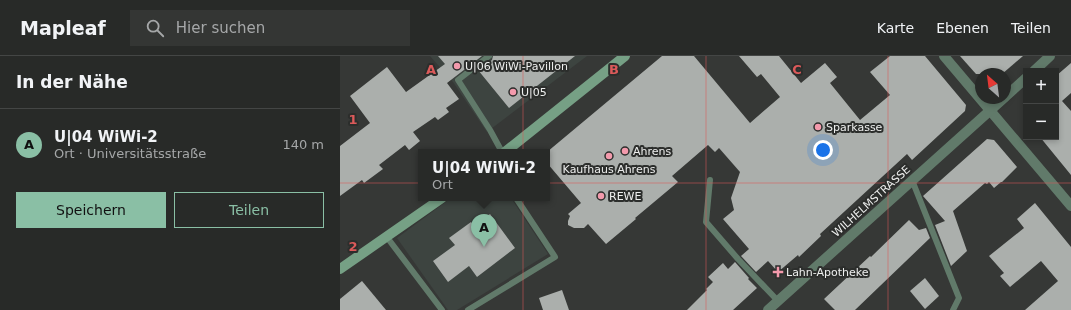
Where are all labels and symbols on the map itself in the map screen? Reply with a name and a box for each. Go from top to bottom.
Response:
place label: U|06 WiWi-Pavillon [465,60,568,73]
marker: U|06 WiWi-Pavillon [452,61,462,71]
text: A [426,62,436,77]
text: B [609,62,619,77]
text: C [792,62,802,77]
north arrow [975,68,1011,104]
place label: U|05 [521,86,547,99]
marker: U|05 [508,87,518,97]
text: 1 [348,112,358,127]
place label: Sparkasse [826,121,883,134]
marker: Sparkasse [813,122,823,132]
your location [813,140,833,160]
place label: Ahrens [633,145,672,158]
marker: Ahrens [620,146,630,156]
marker: Kaufhaus Ahrens [604,151,614,161]
place label: Kaufhaus Ahrens [563,163,656,176]
street label: WILHELMSTRASSE [830,163,913,240]
place label: REWE [609,190,641,203]
marker: REWE [596,191,606,201]
pin: A [471,214,497,247]
text: 2 [348,239,358,254]
place label: Lahn-Apotheke [786,266,869,279]
marker: Lahn-Apotheke [773,267,783,277]

